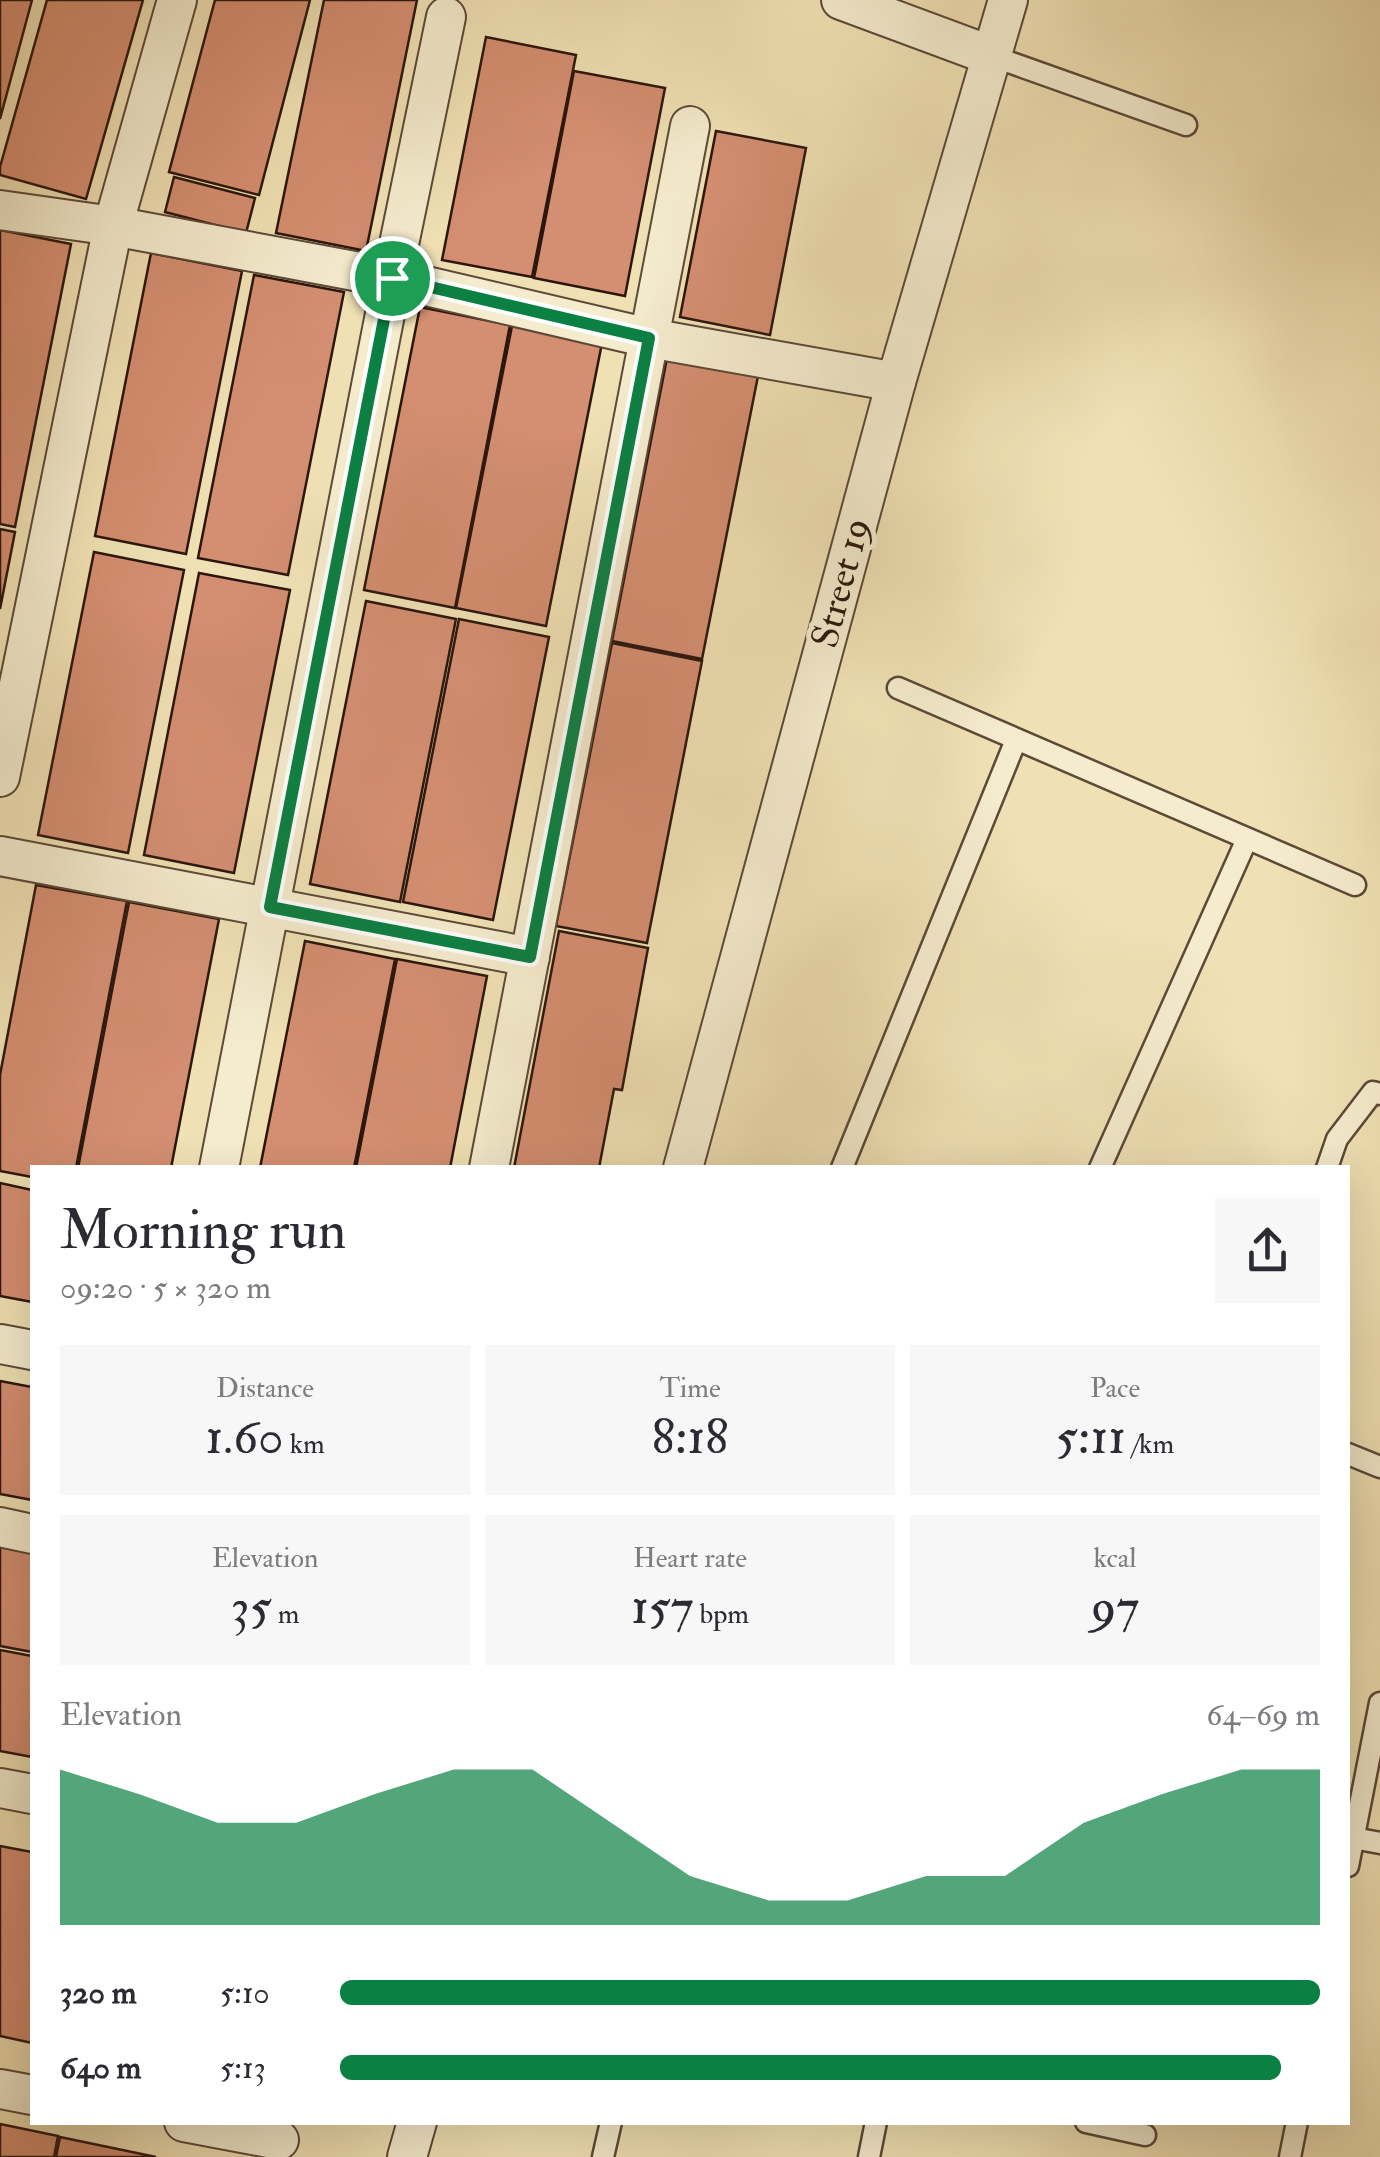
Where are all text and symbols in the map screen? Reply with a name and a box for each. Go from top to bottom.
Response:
pin [350,236,435,321]
icon: arrive [365,251,420,306]
street label: Street 19 [801,513,881,653]
text: Morning run [60,1196,346,1265]
button: share [1215,1198,1320,1303]
text: 09:20 · 5 × 320 m [60,1268,271,1308]
text: Distance [216,1371,314,1406]
text: Time [659,1371,721,1406]
text: Pace [1090,1371,1140,1406]
text: 1.60 [205,1406,284,1469]
text: 8:18 [651,1406,729,1469]
text: 5:11 [1056,1406,1126,1469]
text: km [284,1427,325,1462]
text: /km [1126,1427,1174,1462]
text: Elevation [212,1541,318,1576]
text: Heart rate [633,1541,747,1576]
text: kcal [1094,1541,1136,1576]
text: 35 [231,1576,272,1639]
text: 157 [631,1576,694,1639]
text: 97 [1091,1576,1139,1639]
text: m [272,1597,299,1632]
text: bpm [694,1597,749,1632]
text: Elevation [60,1695,182,1735]
text: 64–69 m [1206,1695,1320,1735]
text: 320 m [60,1973,136,2013]
text: 5:10 [220,1973,270,2013]
text: 640 m [60,2048,141,2088]
text: 5:13 [220,2048,266,2088]

